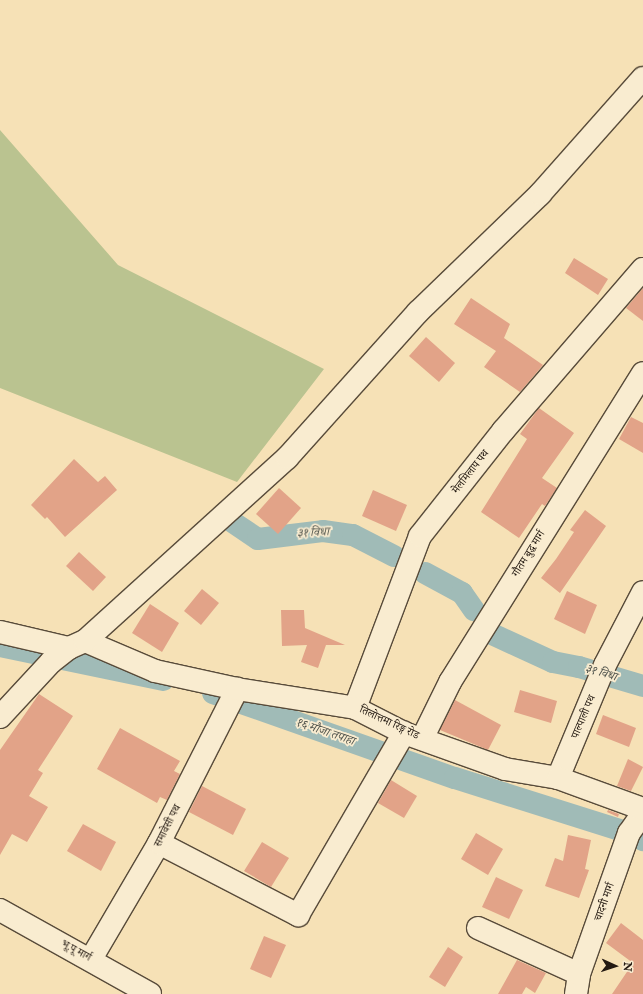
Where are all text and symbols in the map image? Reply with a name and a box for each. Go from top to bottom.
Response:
street label: मेलमिलाप पथ [450,447,492,497]
water label: ३१ विधा [297,525,329,541]
street label: गौतम बुद्ध मार्ग [510,528,548,580]
water label: ३१ विधा [584,661,618,685]
street label: पाल्पाली पथ [569,693,599,741]
street label: तिलोत्तमा रिङ्ग रोड [357,703,421,743]
water label: १६ मौजा तपाहा [294,715,356,749]
street label: समावेसी पथ [152,803,184,849]
street label: चादनी मार्ग [592,881,618,923]
street label: भू.पू मार्ग [59,937,93,965]
north arrow [595,946,635,986]
text: N [620,962,634,972]

